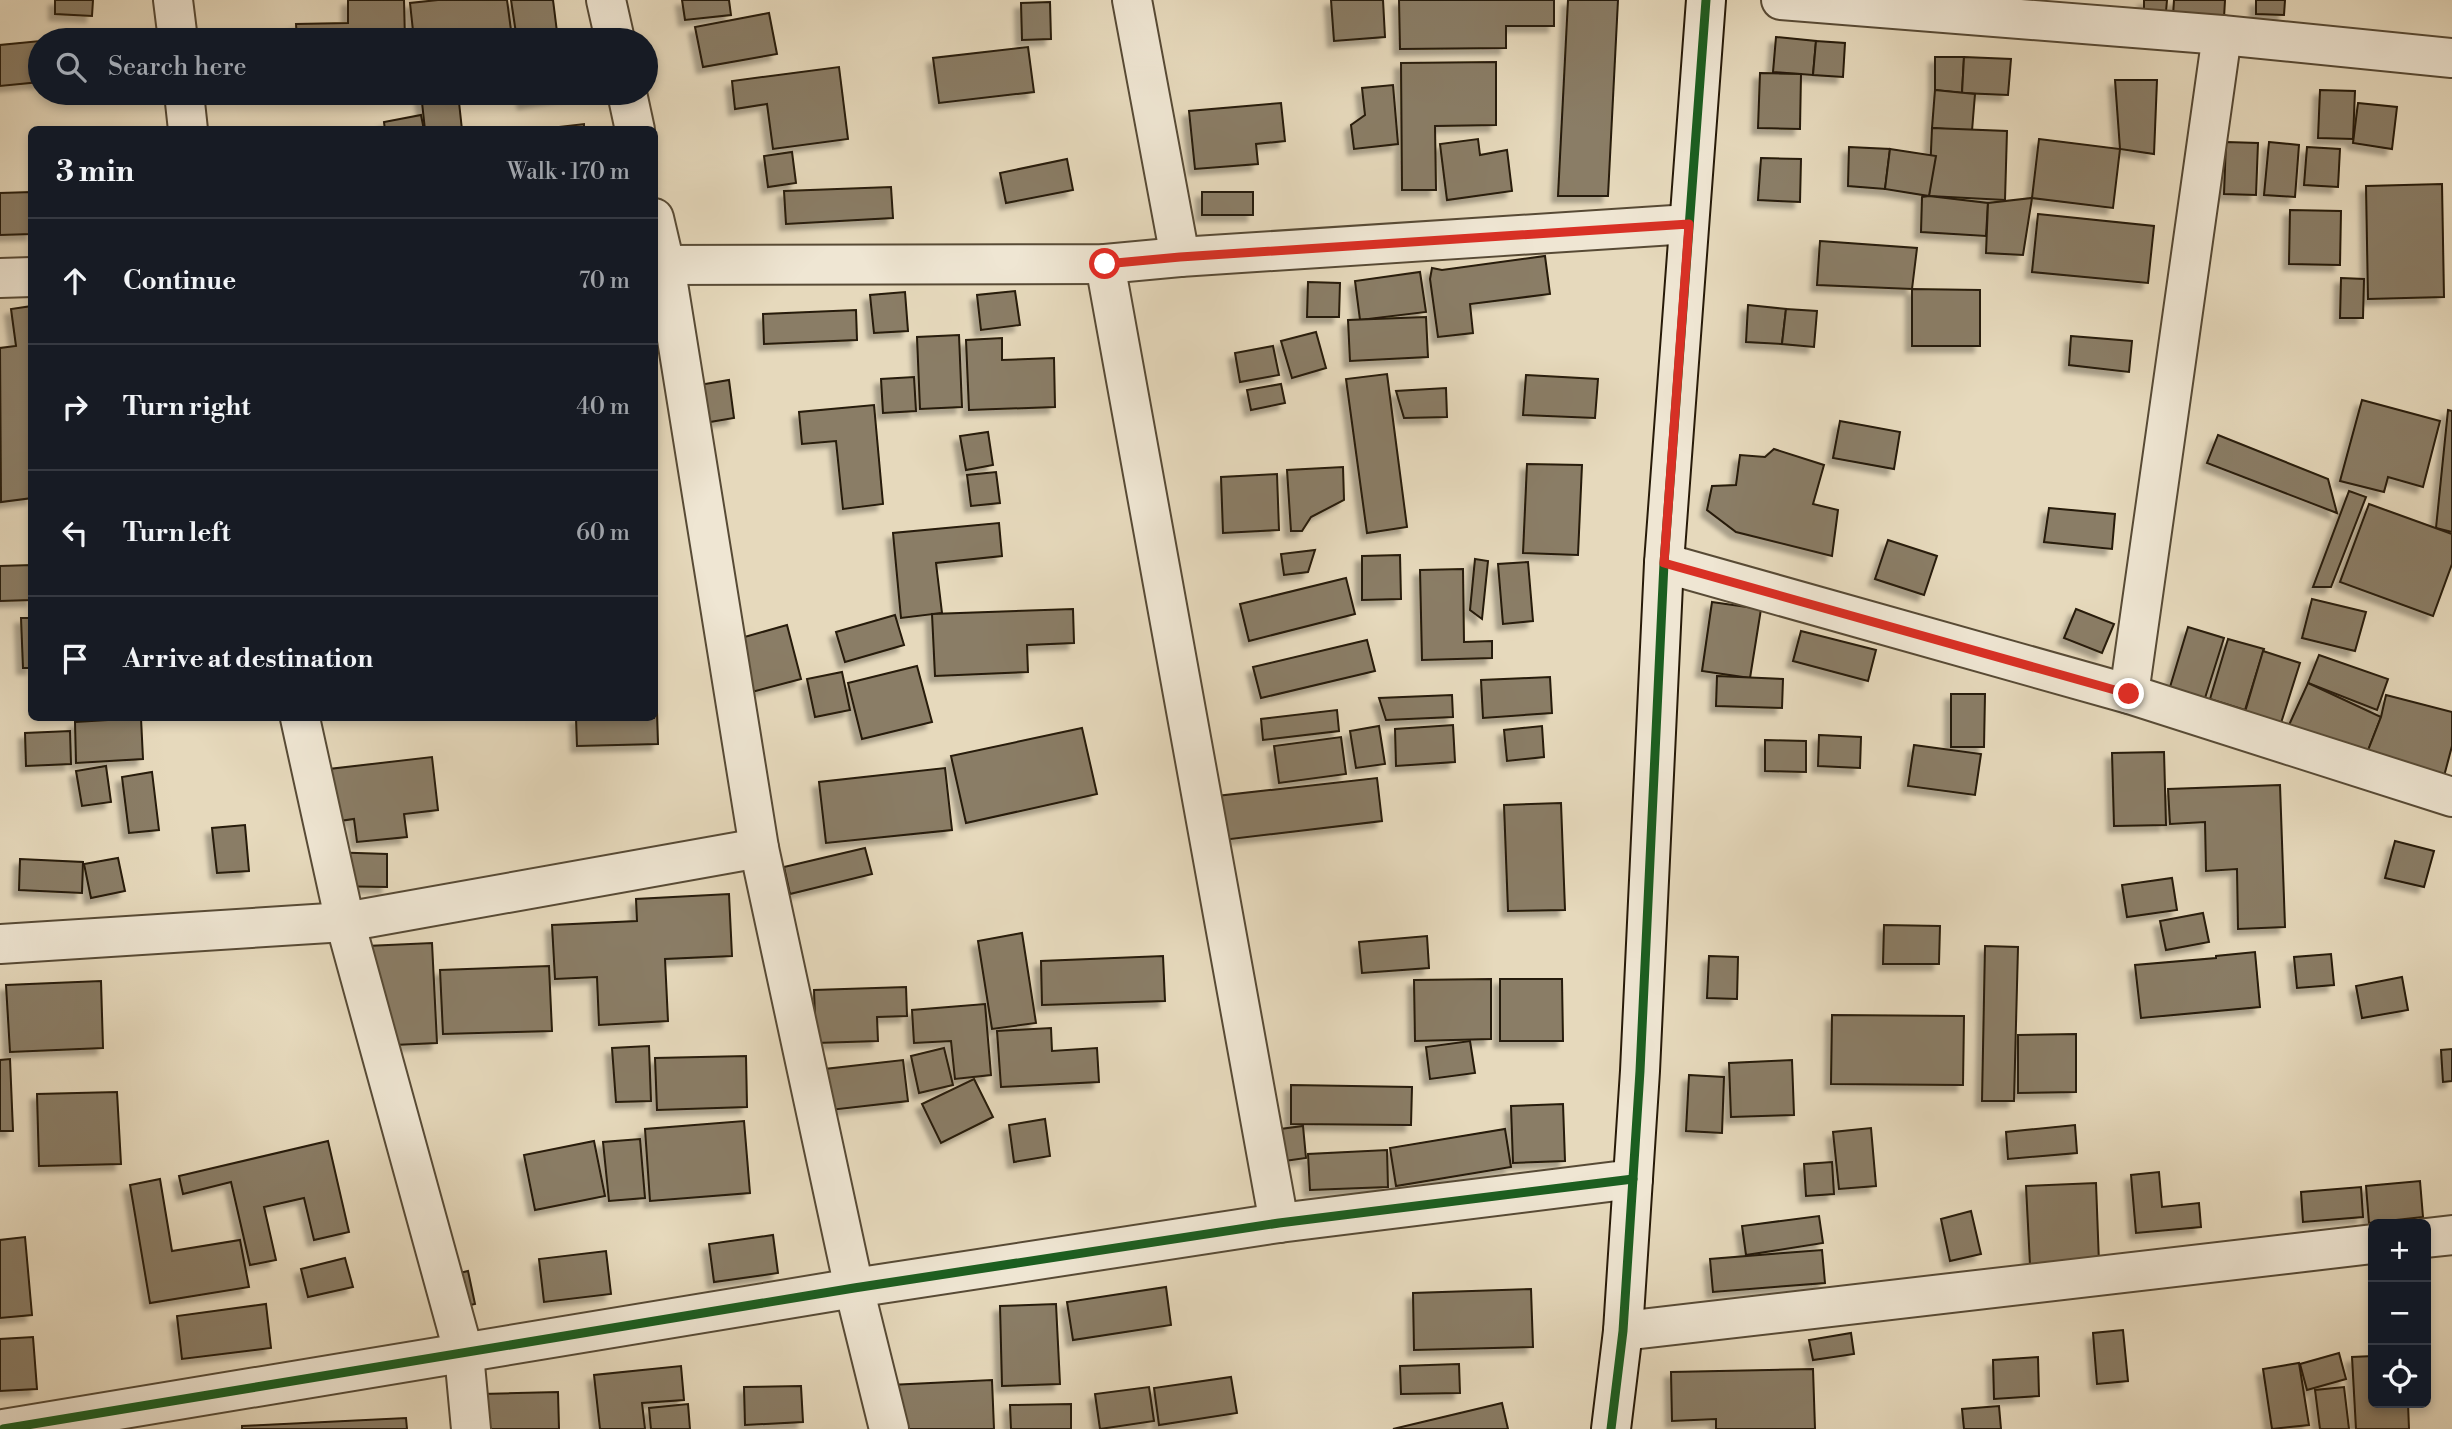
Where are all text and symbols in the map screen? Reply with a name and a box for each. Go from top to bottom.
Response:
search box [28,28,658,105]
icon: search [52,48,90,86]
text: Search here [108,51,247,83]
text: 3 min [56,153,134,191]
text: Walk · 170 m [507,158,630,186]
route start [1089,248,1120,279]
icon: ahead [56,262,94,300]
text: Continue [123,265,236,297]
text: 70 m [579,267,630,295]
icon: right [56,388,94,426]
text: Turn right [123,391,251,423]
text: 40 m [576,393,630,421]
icon: left [56,514,94,552]
text: Turn left [123,517,231,549]
text: 60 m [576,519,630,547]
icon: arrive [56,640,94,678]
text: Arrive at destination [123,643,373,675]
route end [2113,678,2144,709]
map controls [2368,1219,2431,1408]
button: + [2368,1219,2431,1282]
button: − [2368,1282,2431,1345]
button: locate [2368,1345,2431,1408]

